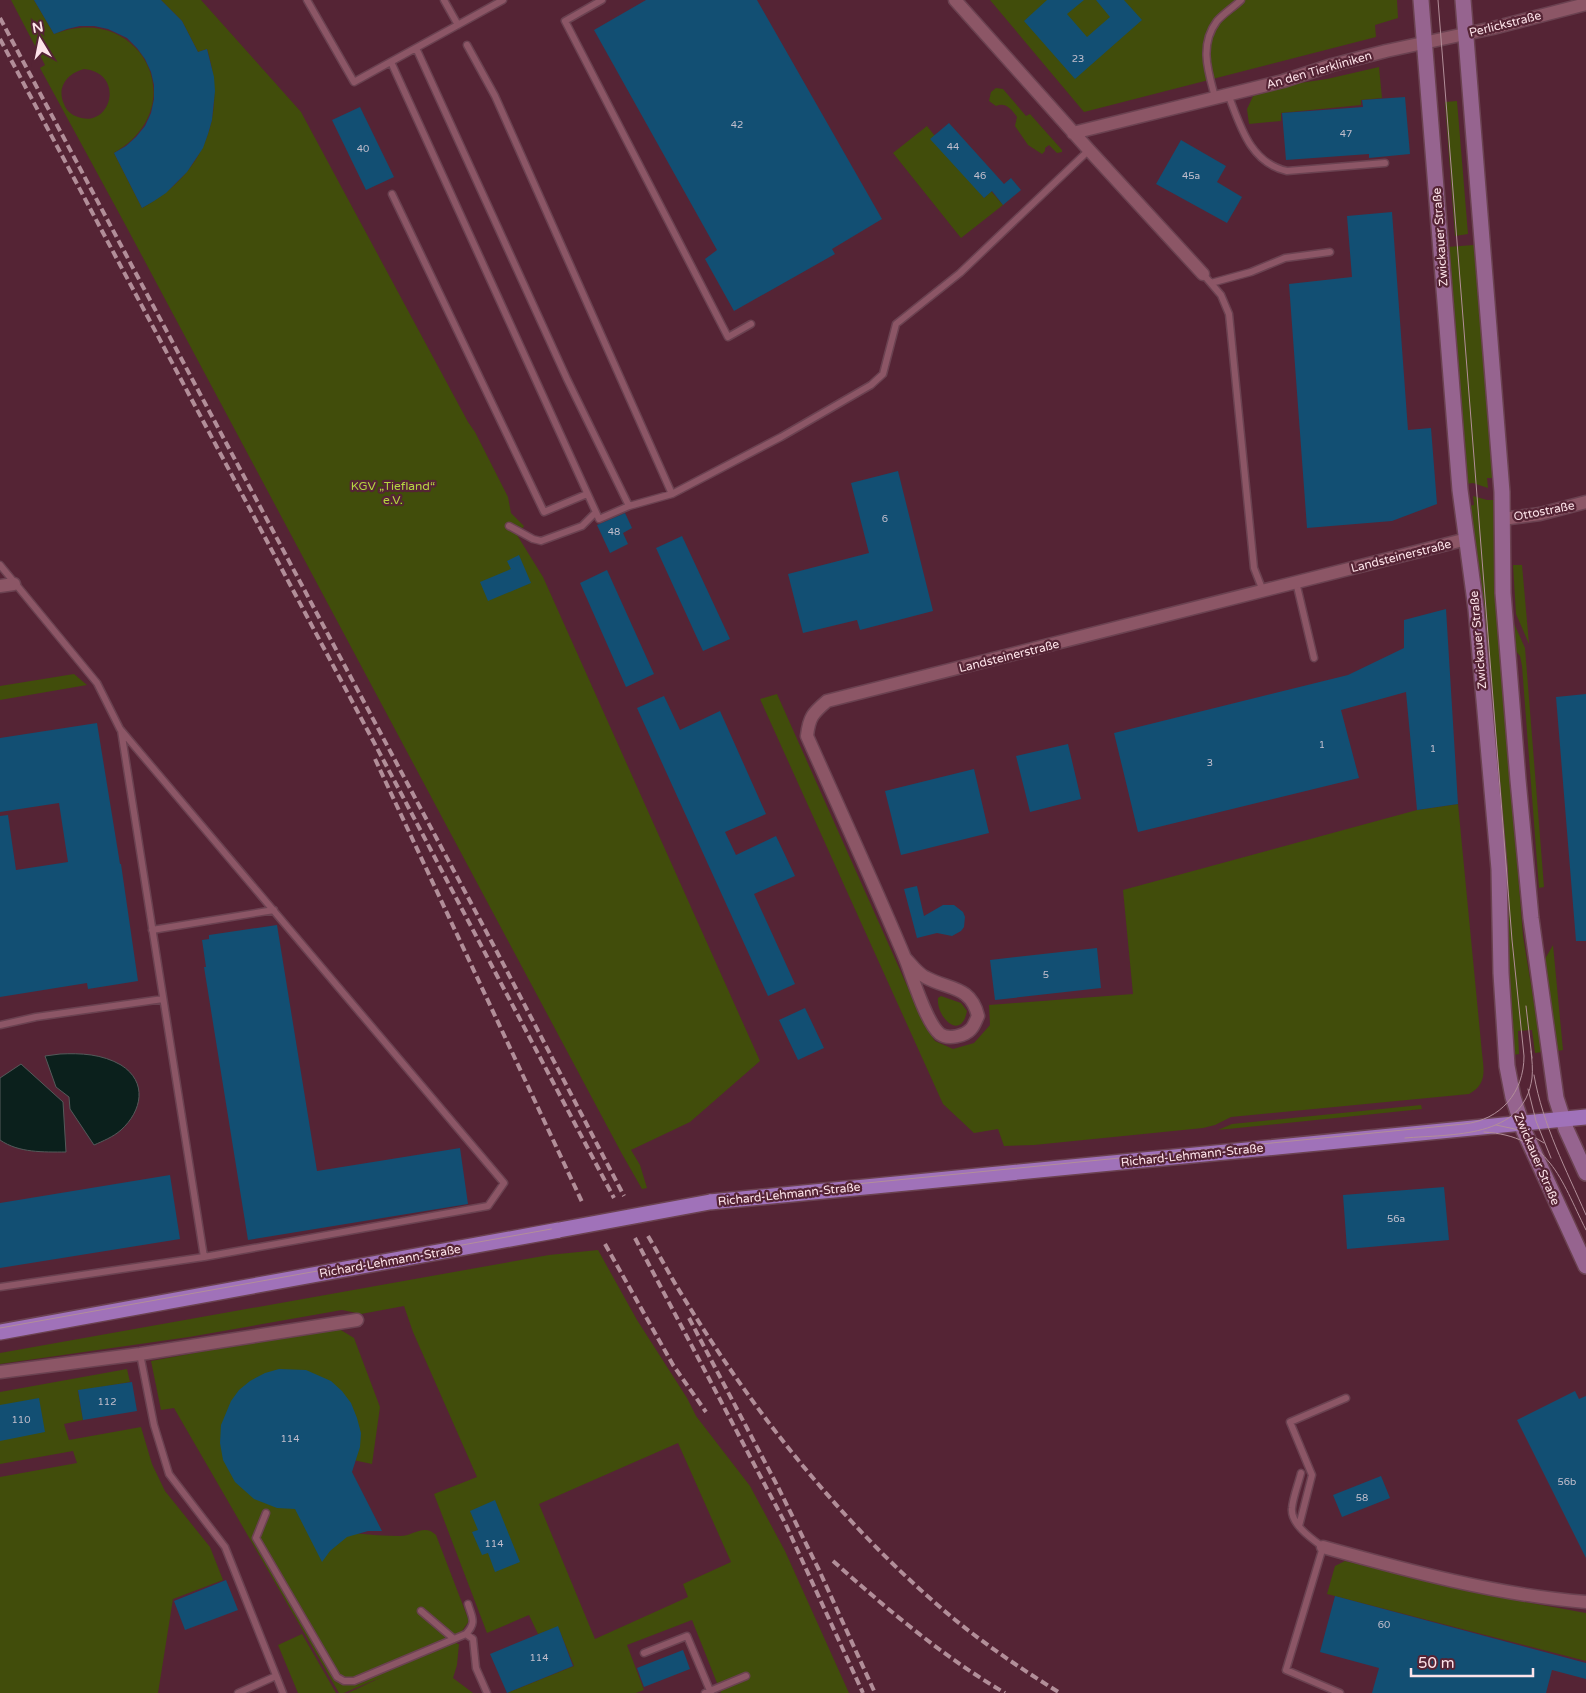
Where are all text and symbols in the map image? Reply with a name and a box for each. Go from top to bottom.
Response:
street label: Perlickstraße [1467,8,1543,40]
north arrow [15,15,65,65]
text: N [31,18,45,37]
street label: An den Tierkliniken [1265,48,1373,92]
house number: 23 [1072,53,1084,65]
house number: 42 [731,119,743,131]
house number: 47 [1340,128,1352,140]
house number: 44 [947,141,959,153]
house number: 40 [357,143,369,155]
house number: 46 [974,170,986,182]
house number: 45a [1182,170,1200,182]
street label: Zwickauer Straße [1430,187,1450,287]
park label: KGV „Tiefland“ e.V. [351,479,435,507]
street label: Ottostraße [1512,498,1576,524]
house number: 6 [882,513,888,525]
house number: 48 [608,526,620,538]
street label: Landsteinerstraße [1349,537,1453,575]
street label: Zwickauer Straße [1467,590,1489,690]
street label: Landsteinerstraße [957,637,1061,675]
house number: 1 [1319,739,1325,751]
house number: 1 [1430,743,1436,755]
house number: 3 [1207,757,1213,769]
house number: 5 [1043,969,1049,981]
street label: Zwickauer Straße [1511,1111,1563,1207]
street label: Richard-Lehmann-Straße [1120,1141,1264,1169]
street label: Richard-Lehmann-Straße [717,1180,861,1208]
house number: 56a [1387,1213,1405,1225]
street label: Richard-Lehmann-Straße [318,1242,462,1280]
house number: 112 [98,1396,116,1408]
house number: 110 [12,1414,30,1426]
house number: 114 [281,1433,299,1445]
house number: 56b [1558,1476,1576,1488]
house number: 58 [1356,1492,1368,1504]
house number: 114 [485,1538,503,1550]
house number: 60 [1378,1619,1390,1631]
scale bar [1411,1646,1534,1678]
house number: 114 [530,1652,548,1664]
text: 50 m [1418,1654,1455,1672]

